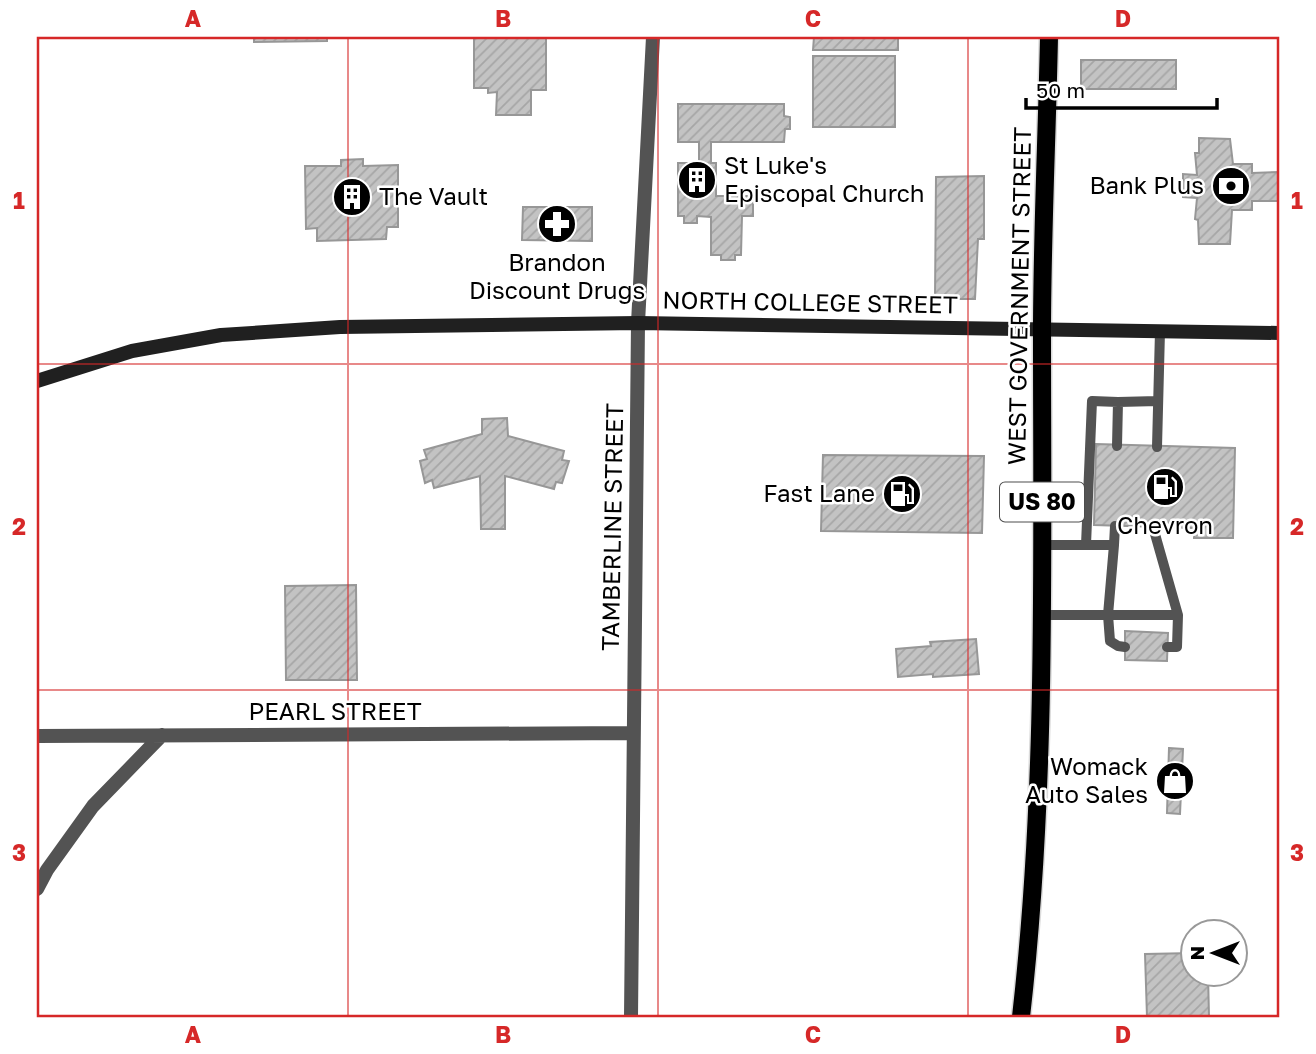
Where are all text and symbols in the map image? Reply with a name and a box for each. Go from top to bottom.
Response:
text: A [185,4,202,32]
text: B [495,4,511,32]
text: C [805,4,821,32]
text: D [1115,4,1131,32]
scale bar [1026,66,1216,110]
text: 50 m [1036,77,1085,103]
street label: WEST GOVERNMENT STREET [1001,126,1036,465]
place label: St Luke's Episcopal Church [724,150,925,207]
building icon: St Luke's Episcopal Church [676,159,718,201]
bank icon: Bank Plus [1210,165,1252,207]
place label: Bank Plus [1089,170,1204,199]
building icon: The Vault [331,176,373,218]
place label: The Vault [379,181,488,210]
text: 1 [13,186,25,214]
text: 1 [1291,186,1303,214]
pharmacy icon: Brandon Discount Drugs [536,203,578,245]
place label: Brandon Discount Drugs [469,247,645,304]
street label: NORTH COLLEGE STREET [662,284,958,319]
street label: TAMBERLINE STREET [595,403,628,651]
fuel station icon: Chevron [1144,466,1186,508]
fuel station icon: Fast Lane [881,473,923,515]
place label: Fast Lane [763,478,875,507]
road number: US 80 [1000,482,1084,522]
place label: Chevron [1117,510,1213,539]
text: 2 [12,512,26,540]
text: 2 [1290,512,1304,540]
street label: PEARL STREET [248,696,422,725]
place label: Womack Auto Sales [1025,751,1148,808]
shop icon: Womack Auto Sales [1154,760,1196,802]
text: 3 [12,838,26,866]
text: 3 [1290,838,1304,866]
north arrow [1180,918,1250,988]
text: N [1185,946,1208,960]
text: A [185,1020,202,1048]
text: B [495,1020,511,1048]
text: C [805,1020,821,1048]
text: D [1115,1020,1131,1048]

